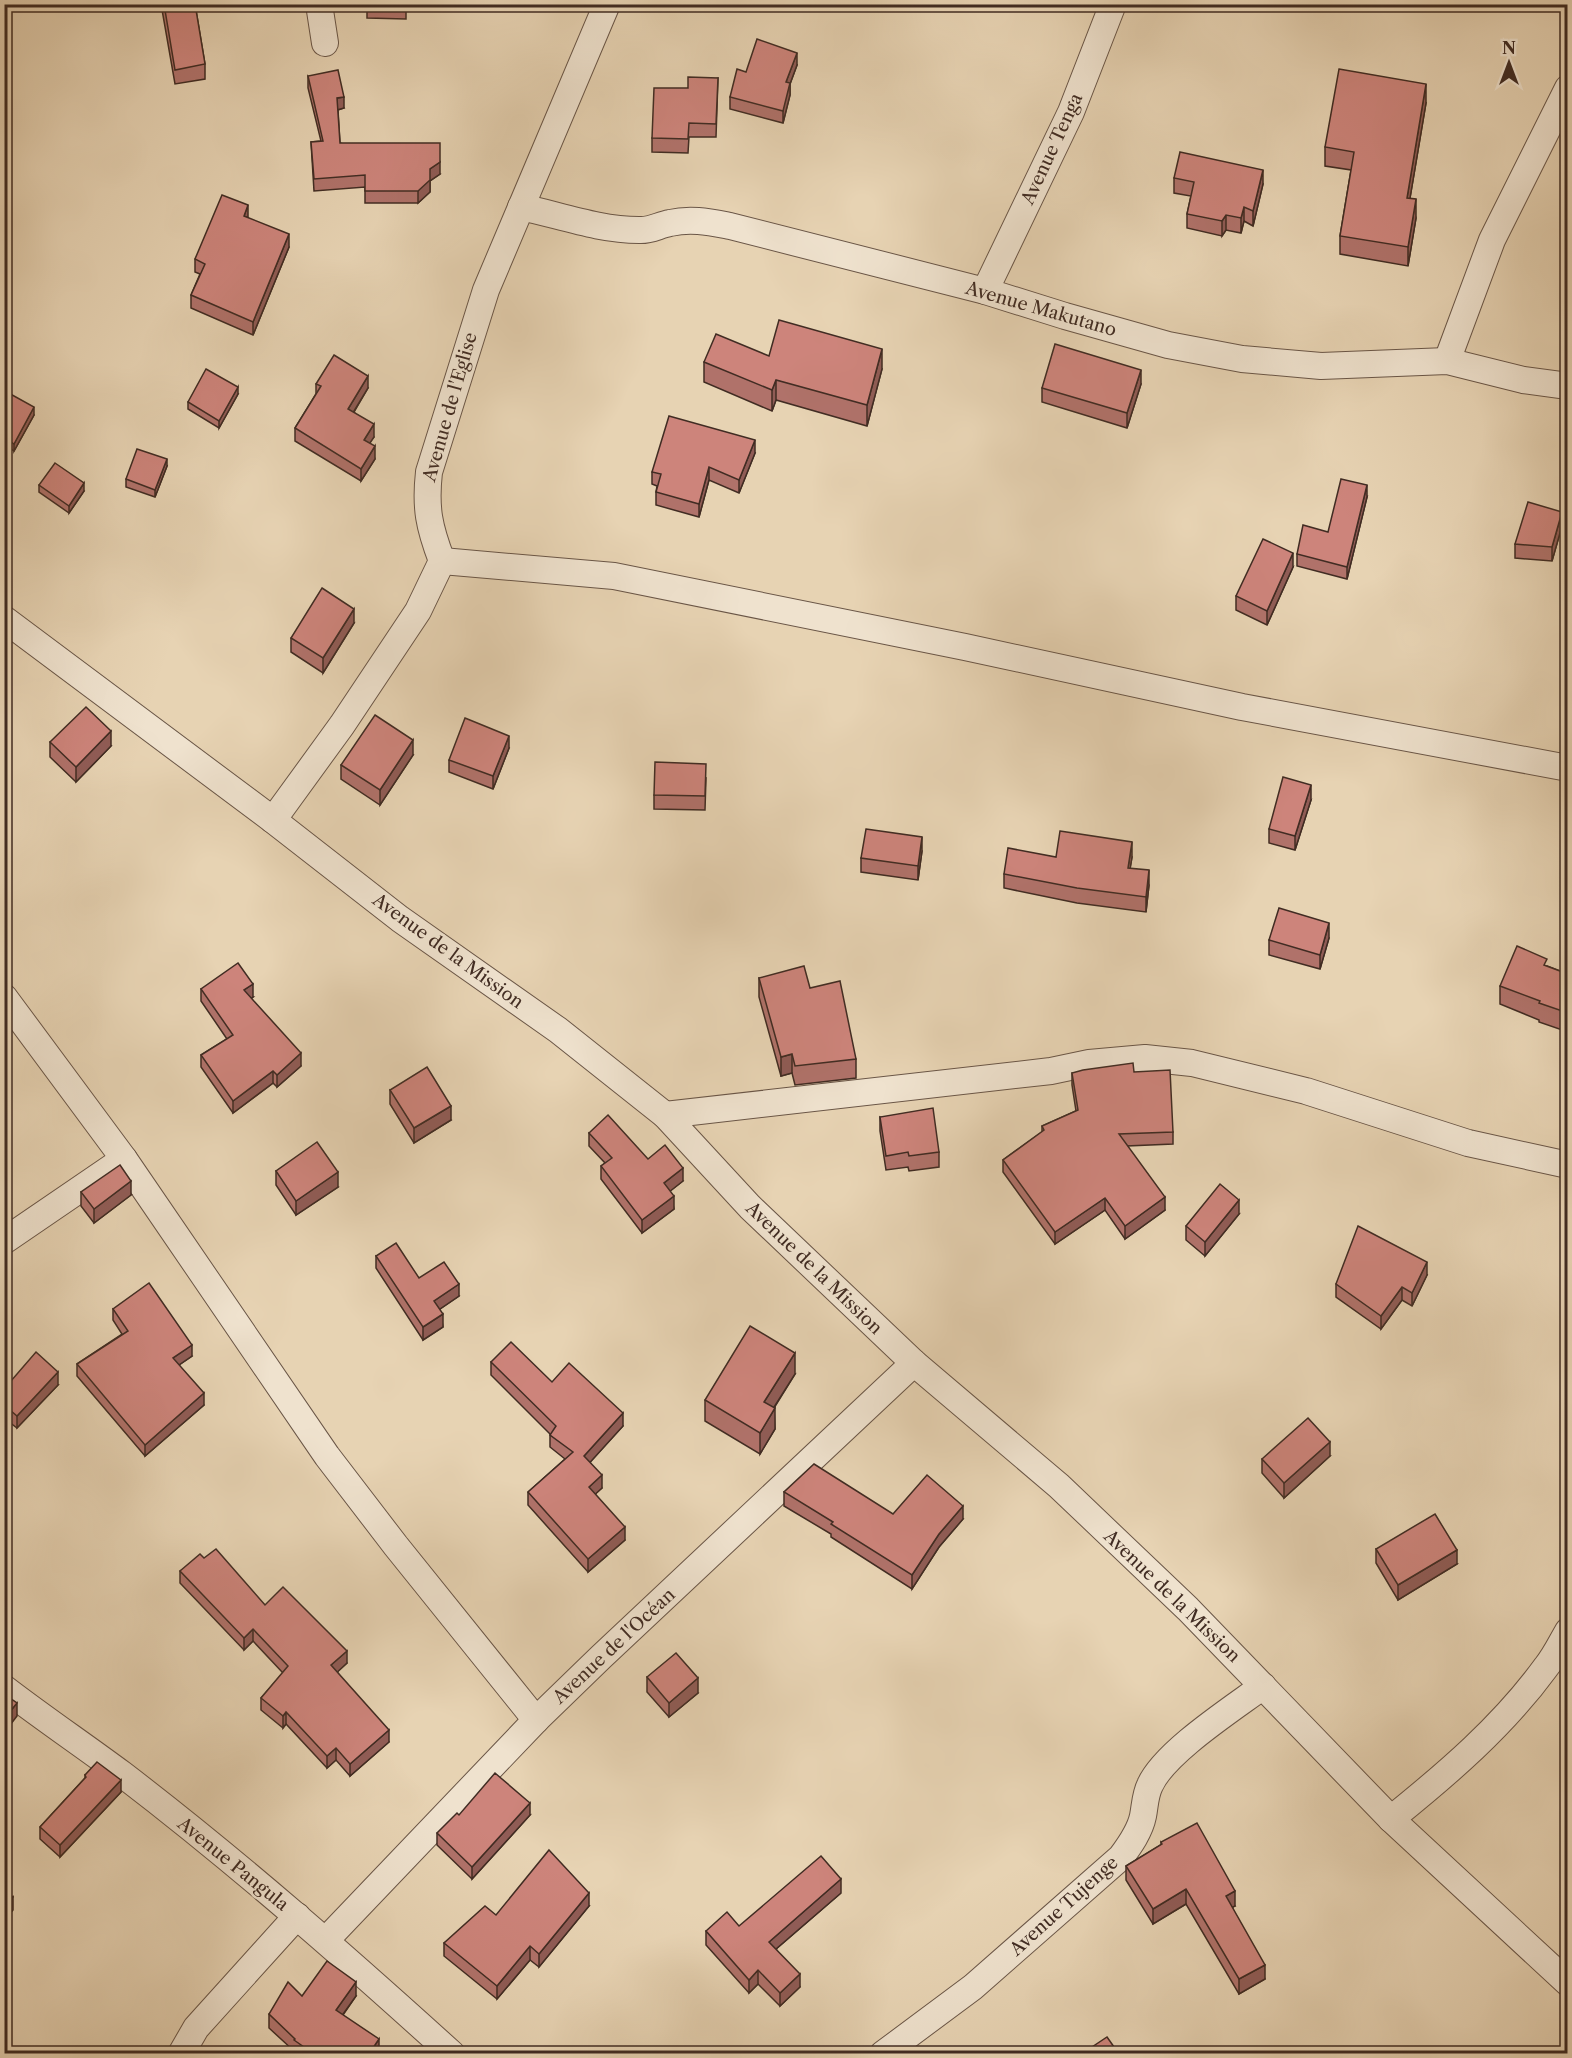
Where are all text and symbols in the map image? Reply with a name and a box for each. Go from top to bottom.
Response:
north arrow [1479,33,1539,93]
text: N [1502,38,1516,58]
street label: Avenue Tenga [1016,89,1088,209]
street label: Avenue Makutano [962,277,1119,341]
street label: Avenue de l'Eglise [418,330,482,485]
street label: Avenue de la Mission [367,888,528,1013]
street label: Avenue de la Mission [740,1196,887,1339]
street label: Avenue de la Mission [1098,1524,1245,1667]
street label: Avenue de l'Océan [548,1584,680,1709]
street label: Avenue Pangula [172,1812,293,1916]
street label: Avenue Tujenge [1005,1852,1123,1961]

